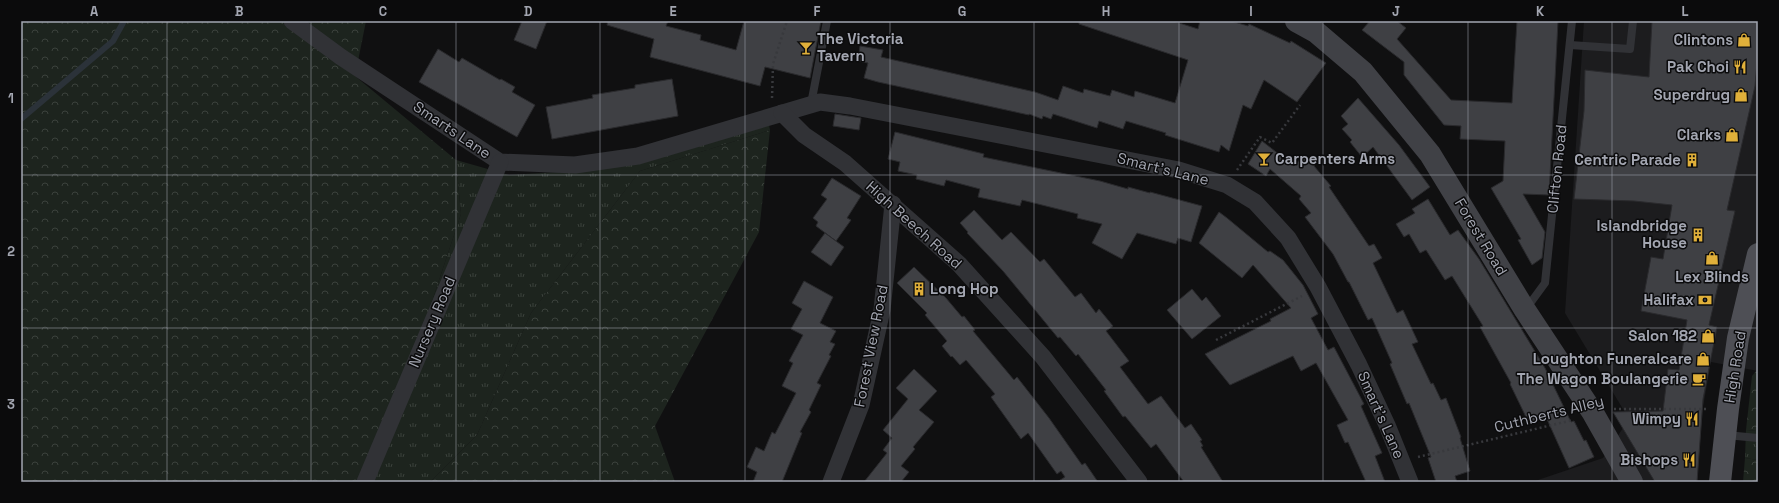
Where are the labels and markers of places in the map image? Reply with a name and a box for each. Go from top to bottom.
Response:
place label: The Victoria Tavern [817,29,904,65]
place label: Clintons [1673,30,1733,49]
shop icon: Clintons [1736,32,1752,48]
bar icon: The Victoria Tavern [798,40,814,56]
place label: Pak Choi [1667,57,1729,76]
restaurant icon: Pak Choi [1732,59,1748,75]
place label: Superdrug [1653,85,1730,104]
shop icon: Superdrug [1733,87,1749,103]
place label: Clarks [1677,125,1721,144]
shop icon: Clarks [1724,127,1740,143]
place label: Carpenters Arms [1275,149,1395,168]
place label: Centric Parade [1574,150,1681,169]
bar icon: Carpenters Arms [1256,151,1272,167]
building icon: Centric Parade [1684,152,1700,168]
place label: Islandbridge House [1596,216,1687,252]
building icon: Islandbridge House [1690,227,1706,243]
shop icon: Lex Blinds [1704,250,1720,266]
place label: Lex Blinds [1675,267,1749,286]
place label: Long Hop [930,279,999,298]
building icon: Long Hop [911,281,927,297]
place label: Halifax [1644,290,1694,309]
bank icon: Halifax [1697,292,1713,308]
place label: Salon 182 [1628,326,1697,345]
shop icon: Salon 182 [1700,328,1716,344]
place label: Loughton Funeralcare [1533,349,1692,368]
shop icon: Loughton Funeralcare [1695,351,1711,367]
place label: The Wagon Boulangerie [1517,369,1688,388]
cafe icon: The Wagon Boulangerie [1691,371,1707,387]
place label: Wimpy [1632,409,1681,428]
restaurant icon: Wimpy [1684,411,1700,427]
place label: Bishops [1620,450,1678,469]
restaurant icon: Bishops [1681,452,1697,468]

